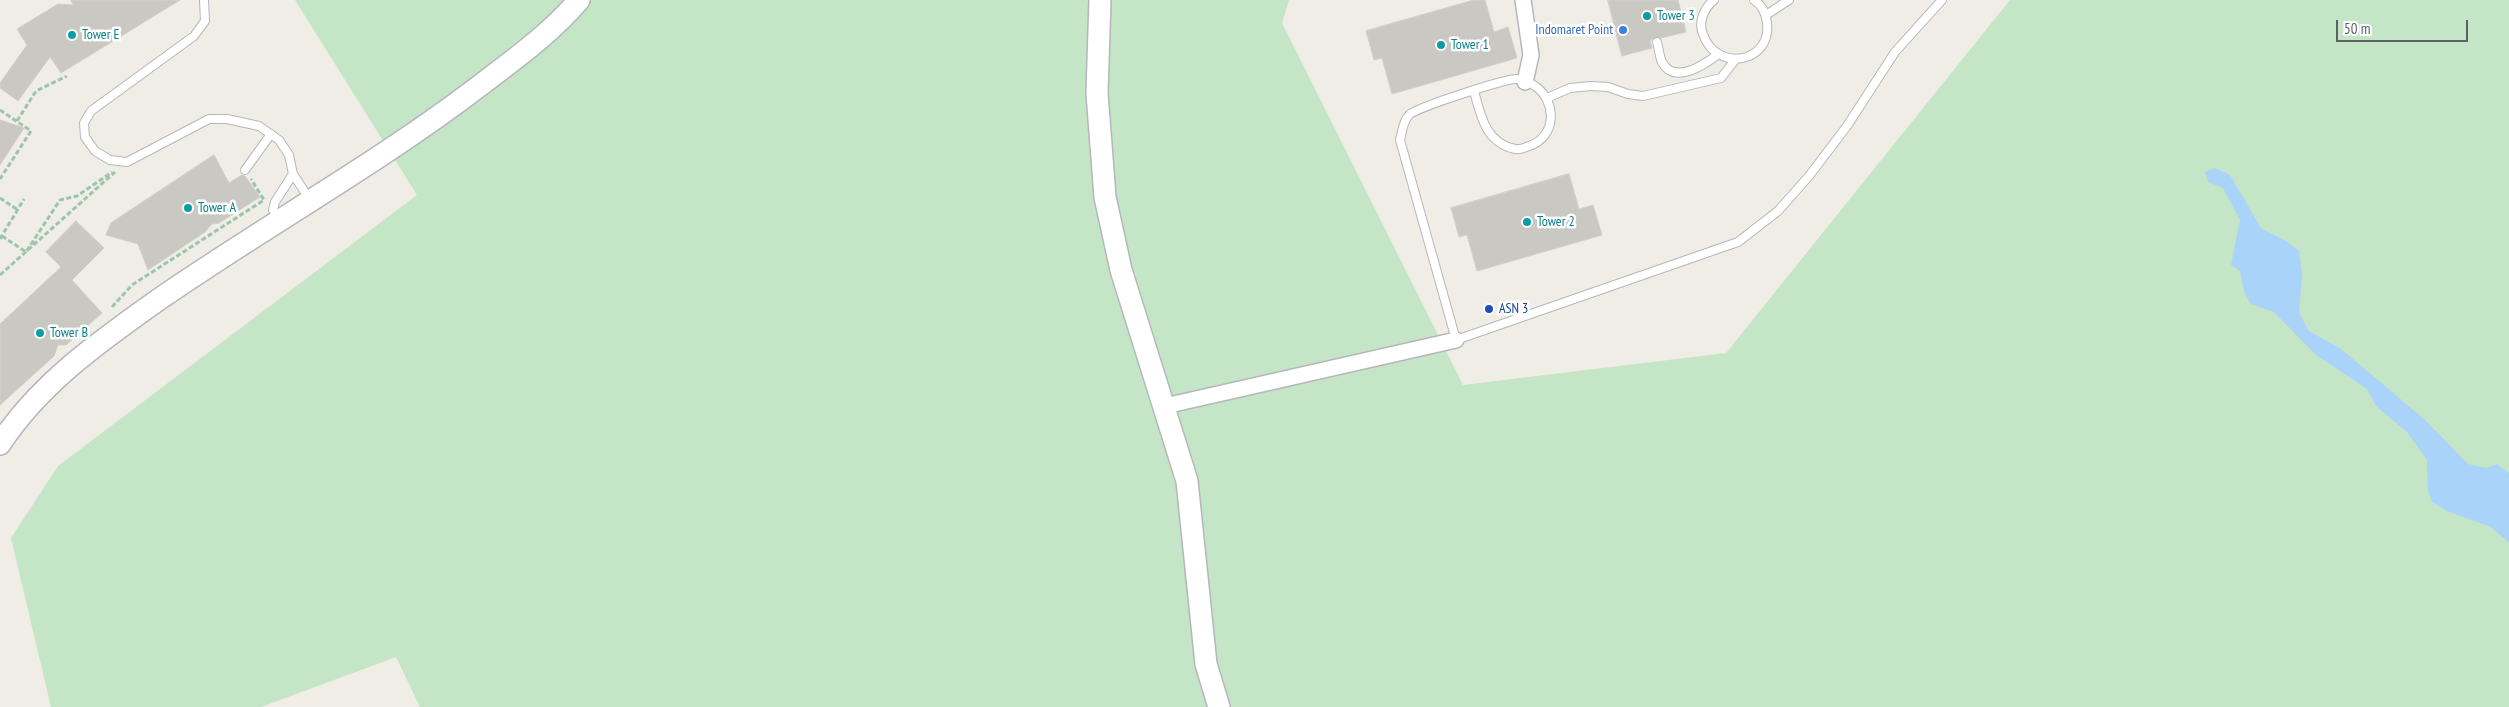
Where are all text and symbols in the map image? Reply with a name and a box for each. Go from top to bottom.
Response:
place label: Tower 3 [1657,8,1695,24]
marker: Tower 3 [1641,10,1653,22]
scale bar [2339,10,2472,42]
text: 50 m [2344,19,2370,38]
place label: Indomaret Point [1535,22,1613,38]
marker: Indomaret Point [1617,24,1629,36]
place label: Tower E [82,27,119,43]
marker: Tower E [66,29,78,41]
place label: Tower 1 [1451,37,1489,53]
marker: Tower 1 [1435,39,1447,51]
place label: Tower A [198,200,236,216]
marker: Tower A [182,202,194,214]
place label: Tower 2 [1537,214,1575,230]
marker: Tower 2 [1521,216,1533,228]
place label: ASN 3 [1499,301,1528,317]
marker: ASN 3 [1483,303,1495,315]
place label: Tower B [50,325,88,341]
marker: Tower B [34,327,46,339]

